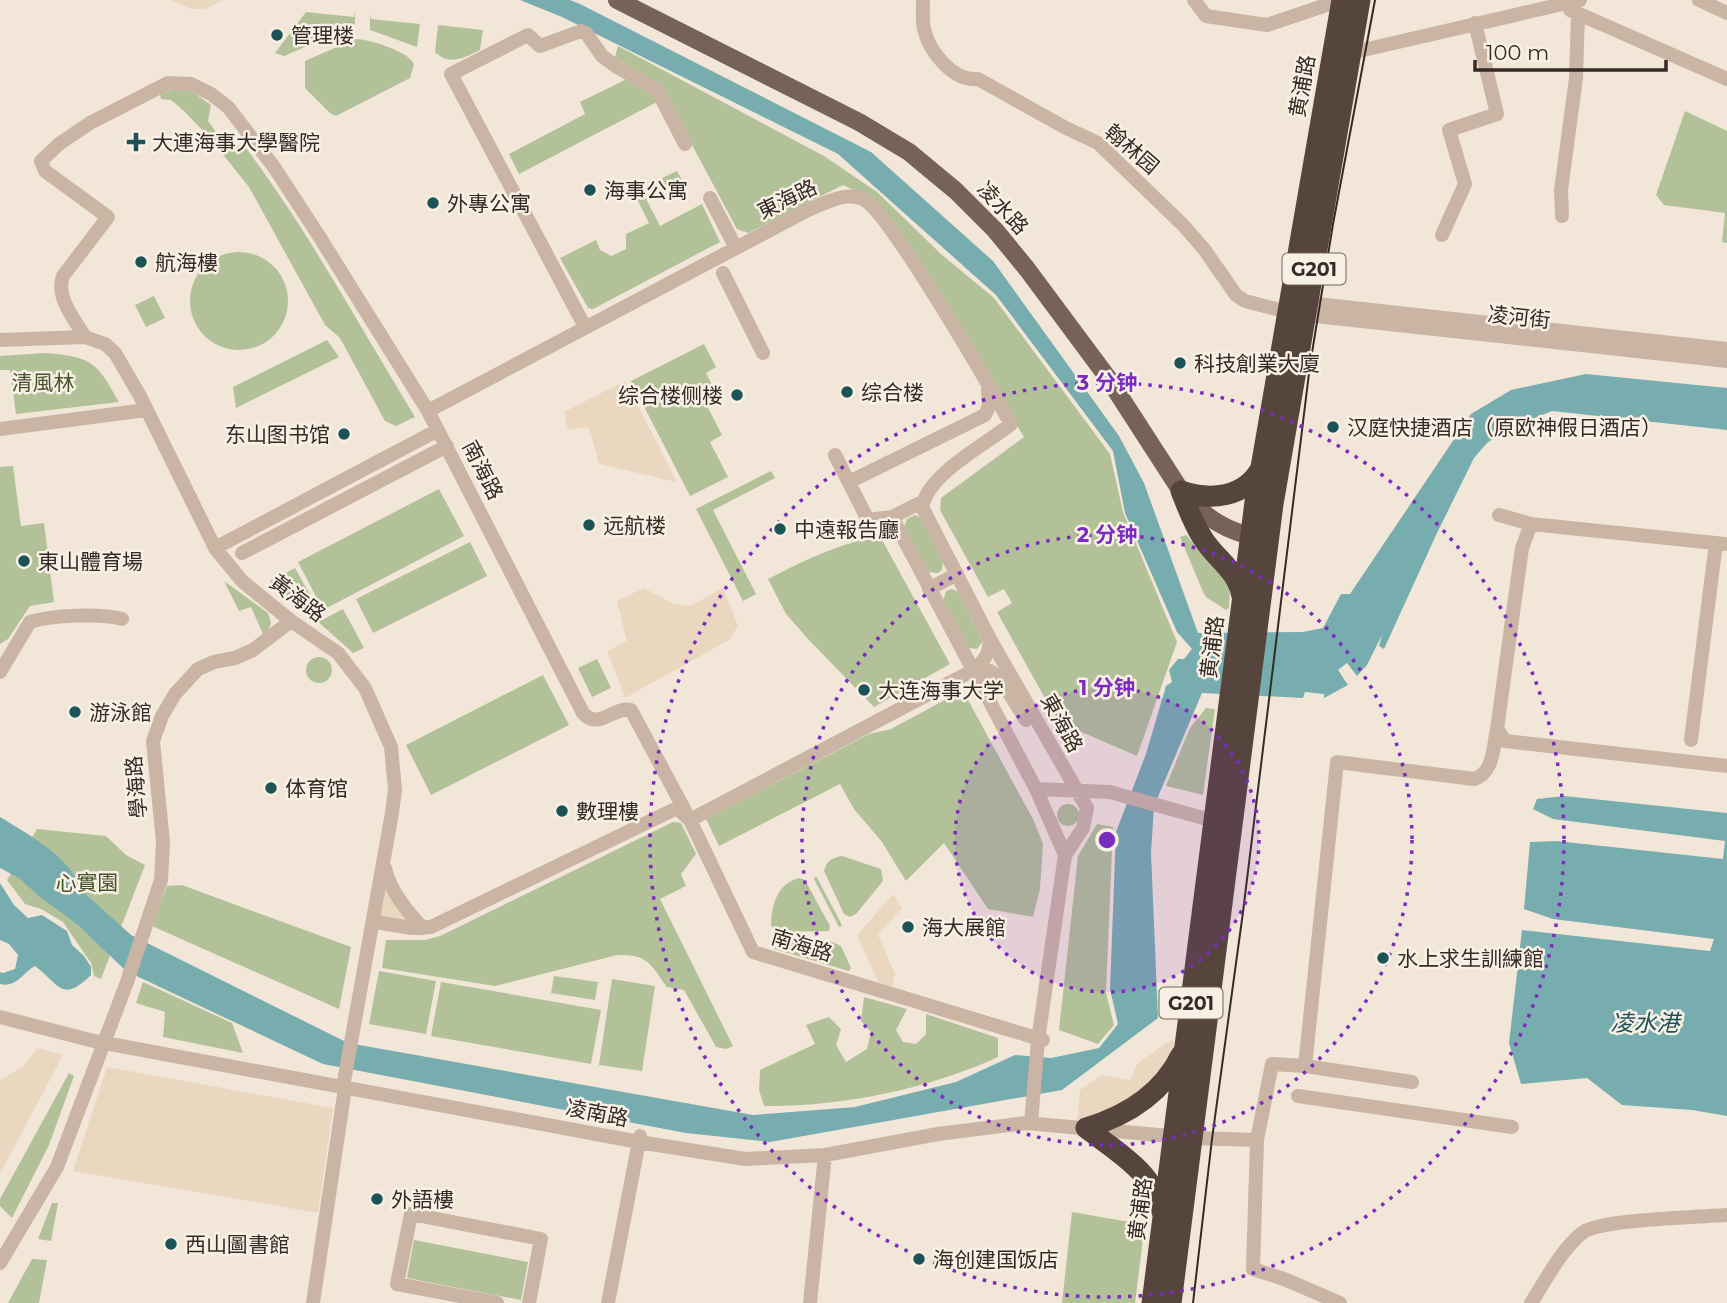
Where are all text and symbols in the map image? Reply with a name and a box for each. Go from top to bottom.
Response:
place label: 管理楼 [291,23,354,48]
marker: 管理楼 [269,27,285,43]
scale bar [1475,28,1666,72]
text: 100 m [1486,40,1549,65]
street label: 黄浦路 [1284,53,1320,119]
street label: 翰林园 [1100,119,1164,179]
place label: 大連海事大學醫院 [152,130,320,155]
marker: 大連海事大學醫院 [126,132,146,152]
street label: 東海路 [753,174,821,224]
street label: 凌水路 [972,176,1034,240]
place label: 海事公寓 [604,178,688,203]
marker: 海事公寓 [582,182,598,198]
place label: 外專公寓 [447,191,531,216]
marker: 外專公寓 [425,195,441,211]
place label: 航海樓 [155,250,218,275]
marker: 航海樓 [133,254,149,270]
road number: G201 [1282,254,1346,284]
street label: 凌河街 [1486,301,1552,333]
place label: 科技創業大廈 [1194,351,1320,376]
marker: 科技創業大廈 [1172,355,1188,371]
park label: 清風林 [12,370,75,395]
text: 3 分钟 [1076,370,1137,395]
place label: 综合楼 [861,380,924,405]
place label: 综合楼侧楼 [618,383,723,408]
marker: 综合楼 [839,384,855,400]
marker: 综合楼侧楼 [729,387,745,403]
place label: 汉庭快捷酒店（原欧神假日酒店） [1347,415,1662,440]
marker: 汉庭快捷酒店（原欧神假日酒店） [1325,419,1341,435]
place label: 东山图书馆 [225,422,330,447]
marker: 东山图书馆 [336,426,352,442]
street label: 南海路 [458,436,508,504]
place label: 远航楼 [603,513,666,538]
marker: 远航楼 [581,517,597,533]
place label: 中遠報告廳 [794,517,899,542]
marker: 中遠報告廳 [772,521,788,537]
text: 2 分钟 [1077,522,1137,547]
place label: 東山體育場 [38,549,143,574]
marker: 東山體育場 [16,553,32,569]
street label: 黃海路 [265,569,331,627]
street label: 黄浦路 [1196,614,1228,680]
text: 1 分钟 [1079,675,1135,700]
place label: 大连海事大学 [878,678,1004,703]
marker: 大连海事大学 [856,682,872,698]
street label: 東海路 [1036,689,1088,757]
place label: 游泳館 [89,700,152,725]
marker: 游泳館 [67,704,83,720]
street label: 學海路 [121,755,151,819]
place label: 体育馆 [285,776,348,801]
marker: 体育馆 [263,780,279,796]
place label: 數理樓 [576,799,639,824]
marker: 數理樓 [554,803,570,819]
centre of rings [1095,828,1119,852]
park label: 心實園 [56,870,119,895]
place label: 海大展館 [922,915,1006,940]
marker: 海大展館 [900,919,916,935]
street label: 南海路 [768,924,836,966]
place label: 水上求生訓練館 [1397,946,1544,971]
marker: 水上求生訓練館 [1375,950,1391,966]
road number: G201 [1160,987,1222,1018]
water label: 凌水港 [1611,1009,1683,1037]
street label: 凌南路 [564,1095,630,1131]
street label: 黄浦路 [1124,1176,1156,1242]
place label: 外語樓 [391,1187,454,1212]
marker: 外語樓 [369,1191,385,1207]
place label: 西山圖書館 [185,1232,290,1257]
marker: 西山圖書館 [163,1236,179,1252]
place label: 海创建国饭店 [933,1247,1059,1272]
marker: 海创建国饭店 [911,1251,927,1267]

